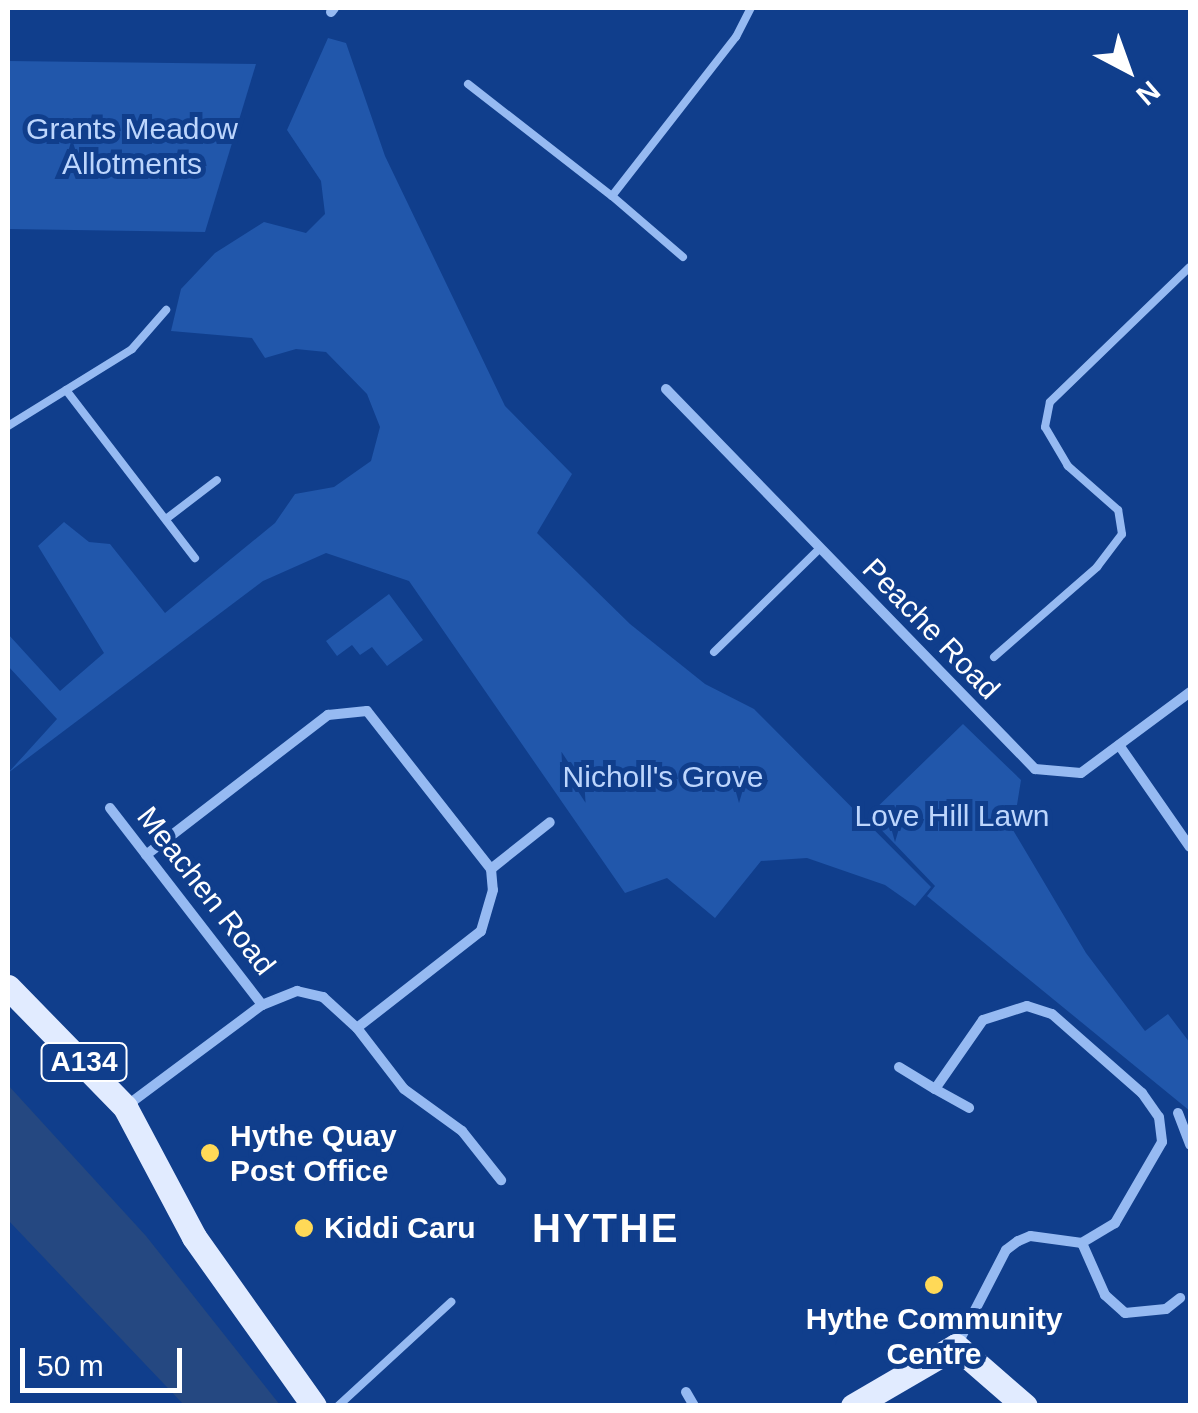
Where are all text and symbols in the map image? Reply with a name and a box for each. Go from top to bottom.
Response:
north arrow [1078,20,1178,120]
text: N [1130,75,1166,111]
park label: Grants Meadow Allotments [26,111,238,182]
street label: Peache Road [855,551,1007,707]
park label: Nicholl's Grove [563,759,763,795]
park label: Love Hill Lawn [854,798,1050,834]
street label: Meachen Road [129,800,283,982]
road number: A134 [39,1039,129,1085]
place label: Hythe Quay Post Office [230,1118,397,1188]
marker: Hythe Quay Post Office [199,1142,221,1164]
district label: HYTHE [532,1204,680,1252]
place label: Kiddi Caru [324,1210,476,1246]
marker: Kiddi Caru [293,1217,315,1239]
marker: Hythe Community Centre [923,1274,945,1296]
place label: Hythe Community Centre [806,1301,1062,1372]
scale bar [25,1328,188,1390]
text: 50 m [37,1349,104,1382]

